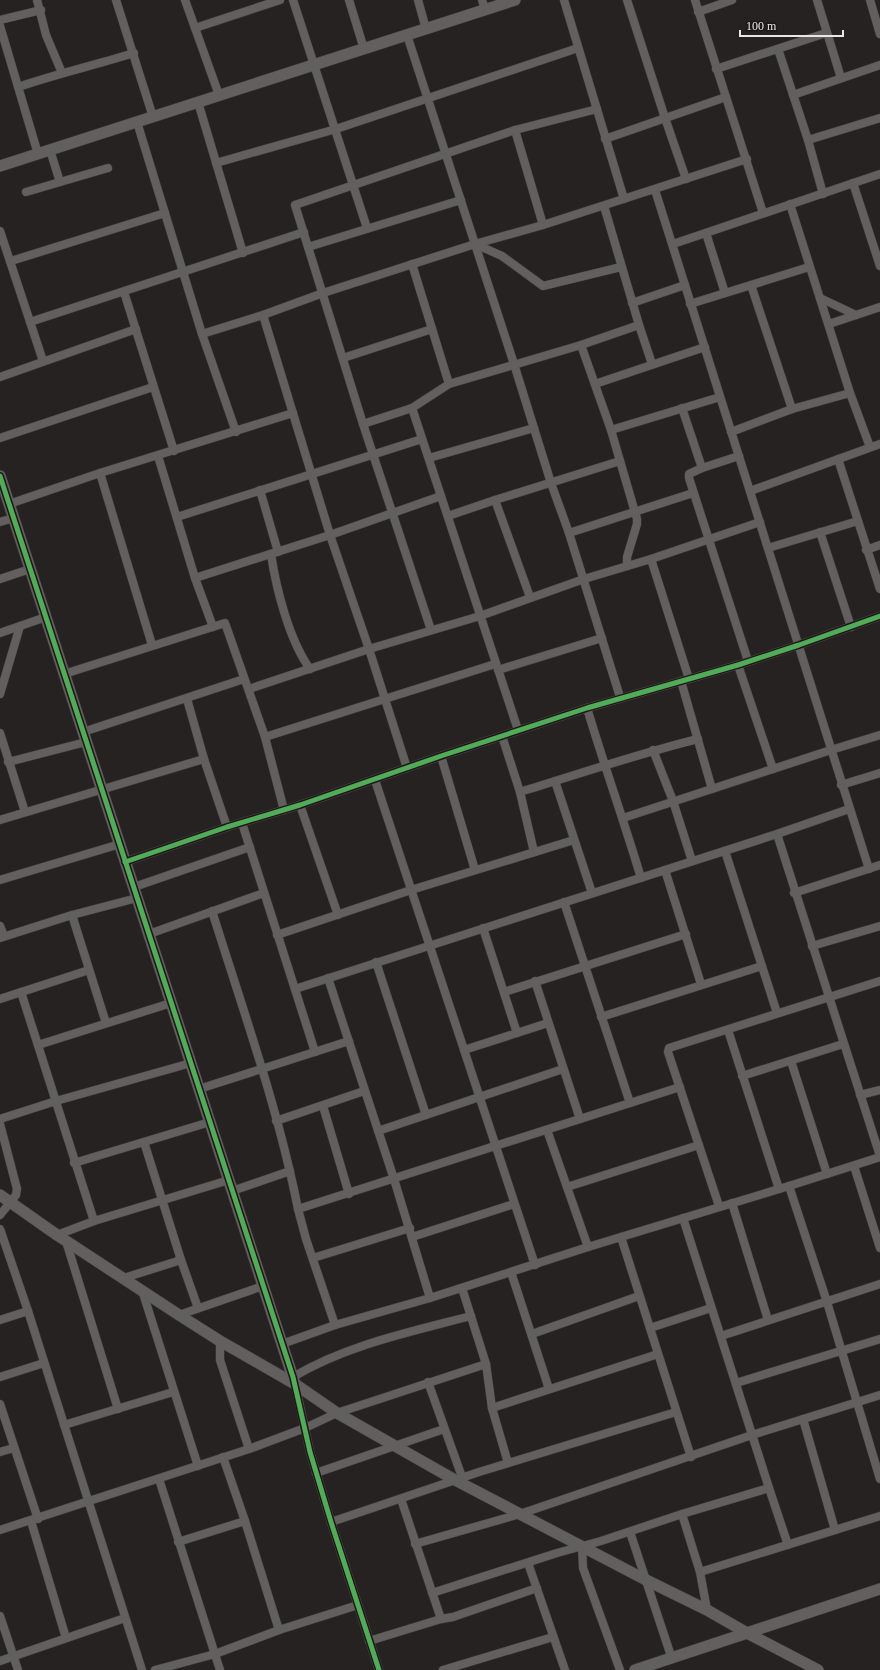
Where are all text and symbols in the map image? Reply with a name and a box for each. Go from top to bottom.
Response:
scale bar [740,12,843,38]
text: 100 m [746,19,777,33]

